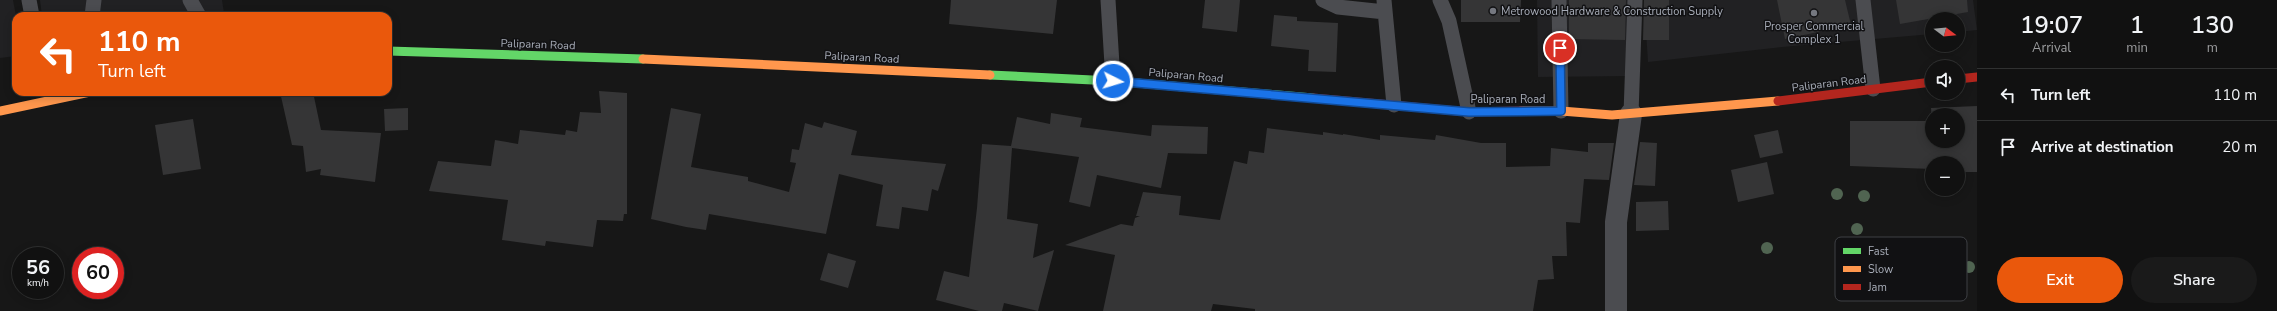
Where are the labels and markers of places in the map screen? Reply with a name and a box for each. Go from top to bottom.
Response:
place label: Metrowood Hardware & Construction Supply [1501,4,1723,19]
marker: Metrowood Hardware & Construction Supply [1488,6,1498,16]
marker: Prosper Commercial Complex 1 [1809,8,1819,18]
place label: Prosper Commercial Complex 1 [1764,19,1865,47]
pin [1543,31,1577,65]

